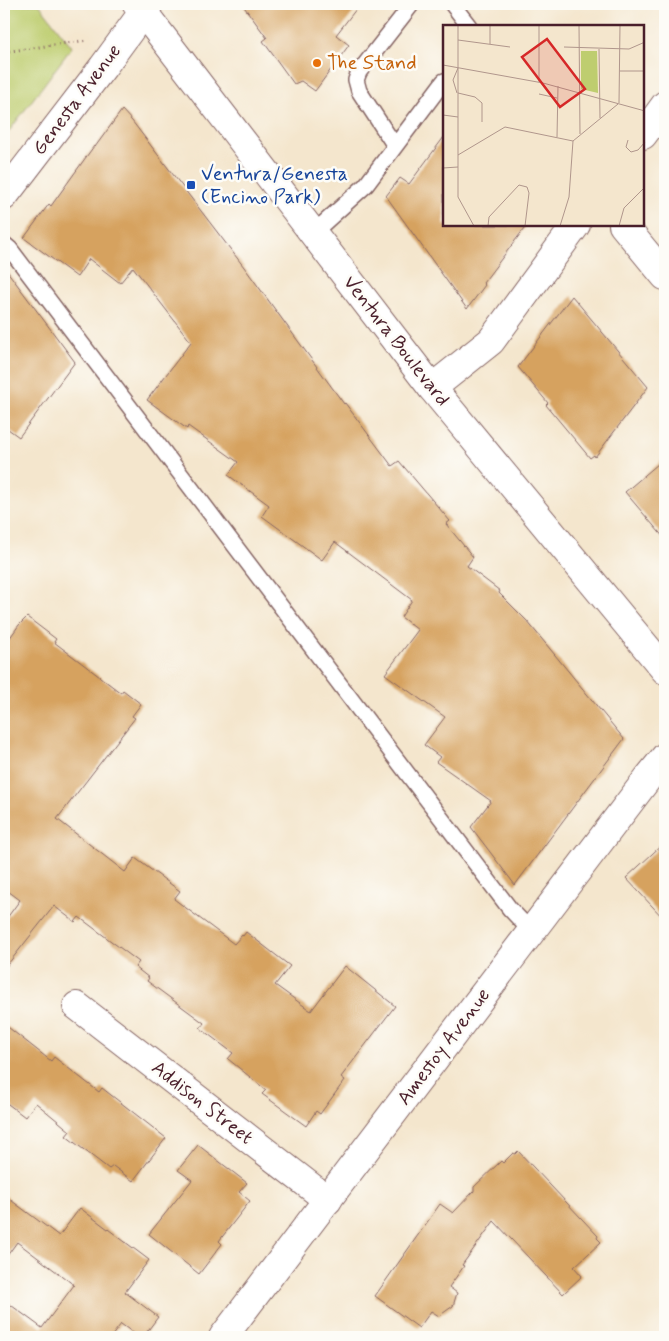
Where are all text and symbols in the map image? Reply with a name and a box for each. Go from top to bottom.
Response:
inset map [443,25,644,226]
street label: Genesta Avenue [26,39,128,161]
place label: The Stand [327,50,417,77]
marker: The Stand [311,57,323,69]
place label: Ventura/Genesta (Encino Park) [201,161,348,211]
marker: Ventura/Genesta (Encino Park) [185,179,197,191]
street label: Ventura Boulevard [336,270,456,412]
street label: Amestoy Avenue [391,983,497,1111]
street label: Addison Street [146,1055,258,1151]

